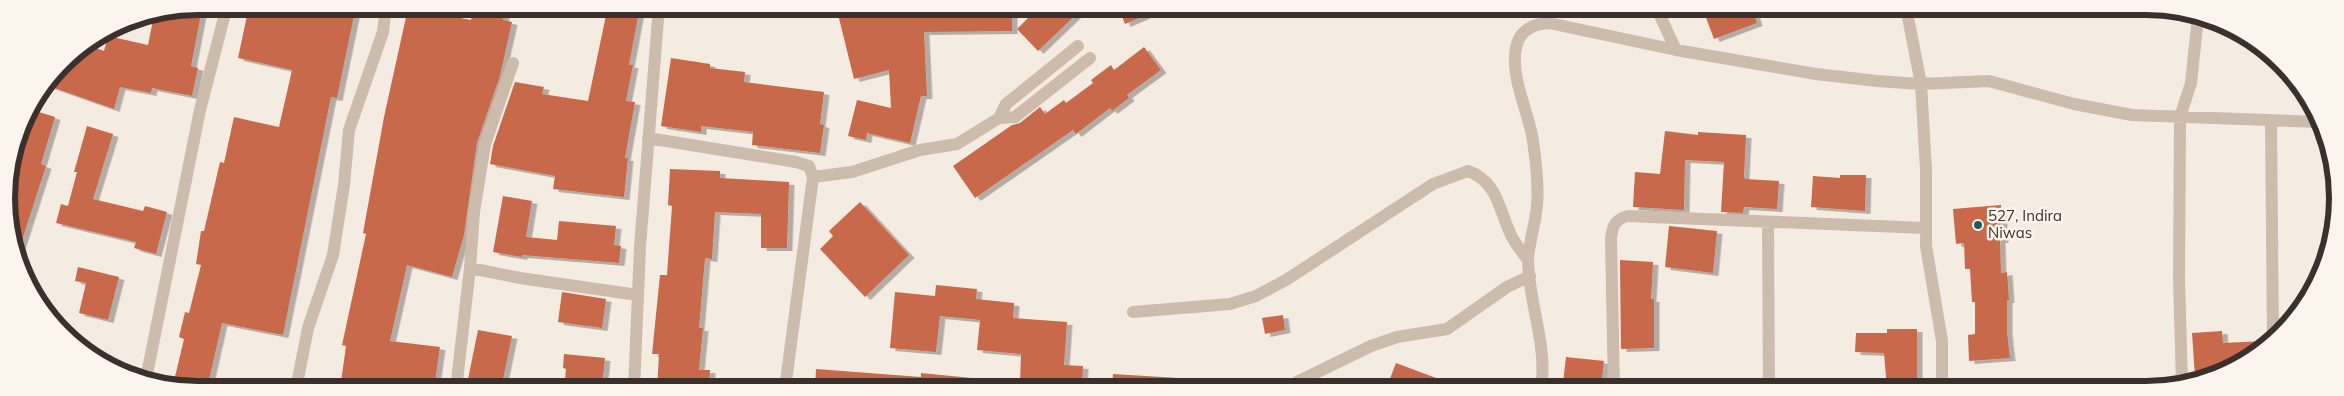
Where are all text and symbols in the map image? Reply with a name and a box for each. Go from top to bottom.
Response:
place label: 527, Indira Niwas [1988,206,2062,242]
marker: 527, Indira Niwas [1972,219,1984,231]

